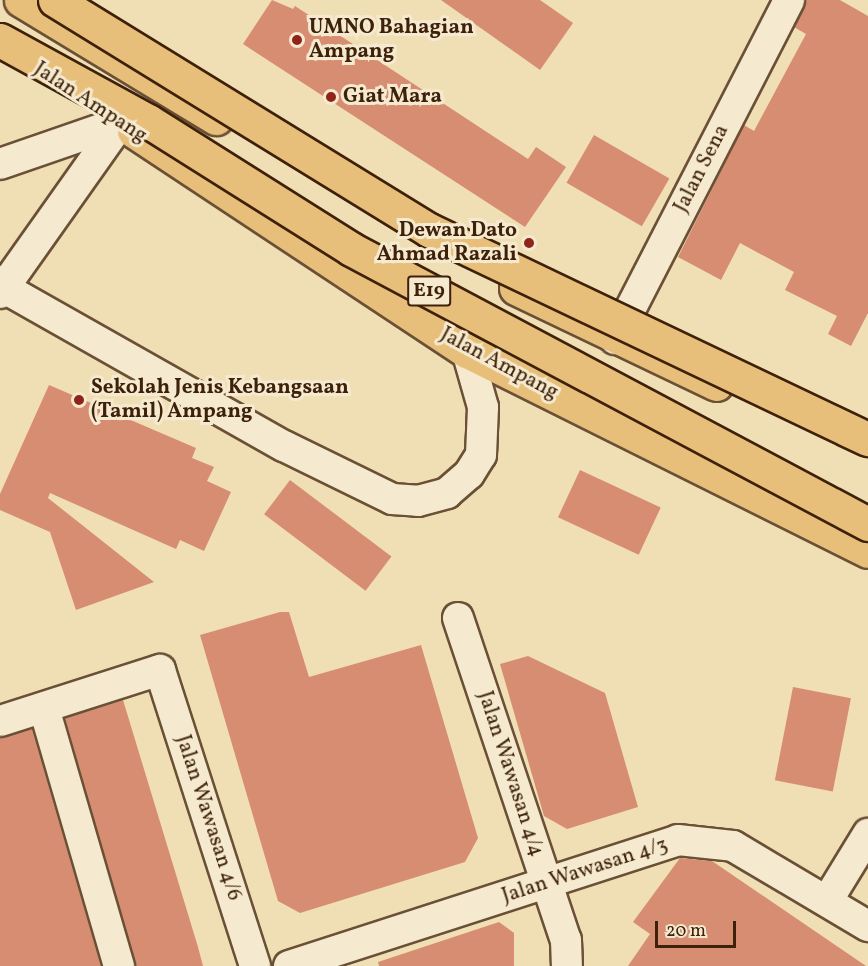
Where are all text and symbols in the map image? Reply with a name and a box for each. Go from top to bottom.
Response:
place label: UMNO Bahagian Ampang [309,15,474,65]
marker: UMNO Bahagian Ampang [290,33,304,47]
street label: Jalan Ampang [29,57,151,149]
place label: Giat Mara [343,84,442,110]
marker: Giat Mara [324,90,338,104]
street label: Jalan Sena [669,121,735,217]
place label: Dewan Dato Ahmad Razali [377,218,517,268]
marker: Dewan Dato Ahmad Razali [522,236,536,250]
road number: E19 [406,274,452,308]
street label: Jalan Ampang [436,322,562,406]
place label: Sekolah Jenis Kebangsaan (Tamil) Ampang [91,375,349,425]
marker: Sekolah Jenis Kebangsaan (Tamil) Ampang [72,393,86,407]
street label: Jalan Wawasan 4/4 [471,688,549,860]
street label: Jalan Wawasan 4/6 [169,732,247,904]
street label: Jalan Wawasan 4/3 [499,832,671,910]
scale bar [658,909,739,947]
text: 20 m [666,919,706,944]

